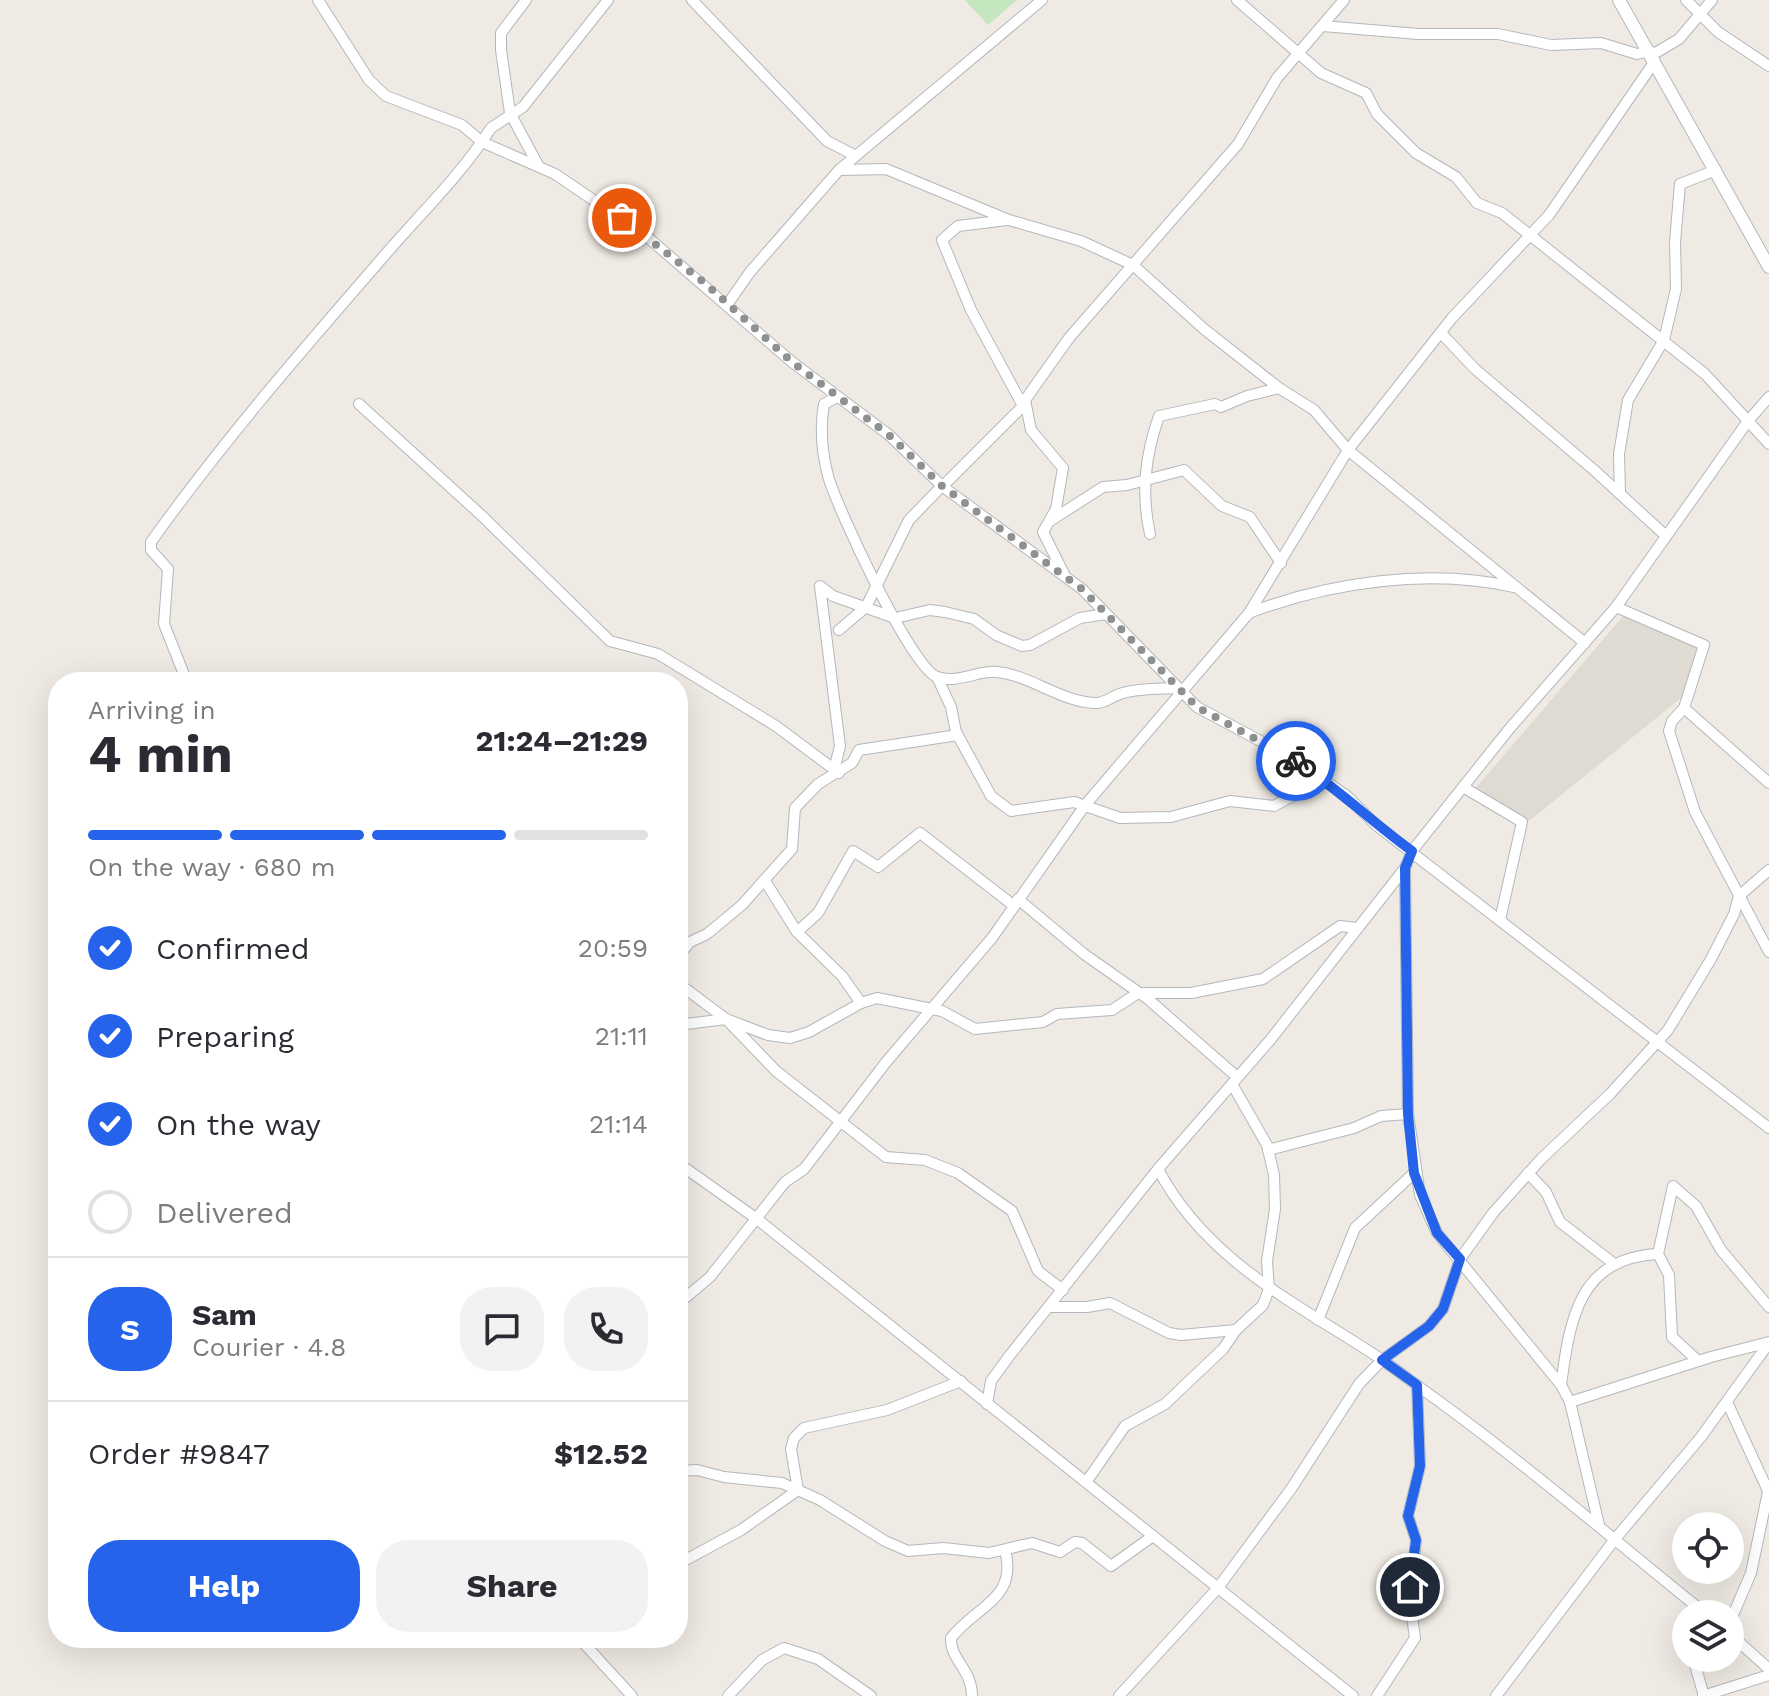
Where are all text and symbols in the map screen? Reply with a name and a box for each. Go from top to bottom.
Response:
pin [588,184,656,252]
icon: bag [600,196,644,240]
text: Arriving in [88,695,216,725]
courier [1256,721,1336,801]
text: 21:24–21:29 [476,723,648,758]
text: 4 min [88,724,233,785]
icon: bike [1274,739,1318,783]
text: On the way · 680 m [88,852,335,882]
icon: check [88,926,132,970]
text: Confirmed [156,931,310,966]
text: 20:59 [578,933,648,963]
icon: check [88,1014,132,1058]
text: Preparing [156,1019,294,1054]
text: 21:11 [595,1021,648,1051]
icon: check [88,1102,132,1146]
text: On the way [156,1107,321,1142]
text: 21:14 [589,1109,648,1139]
text: Delivered [156,1195,293,1230]
button: chat [460,1287,544,1371]
button: phone [564,1287,648,1371]
text: Sam [192,1297,257,1332]
text: S [120,1312,140,1347]
text: Courier · 4.8 [192,1332,346,1362]
text: Order #9847 [88,1436,270,1471]
text: $12.52 [554,1436,648,1471]
map controls [1672,1512,1744,1672]
button: locate [1672,1512,1744,1584]
button: Help [88,1540,360,1632]
button: Share [376,1540,648,1632]
pin [1376,1553,1444,1621]
icon: home [1388,1565,1432,1609]
button: layers [1672,1600,1744,1672]

